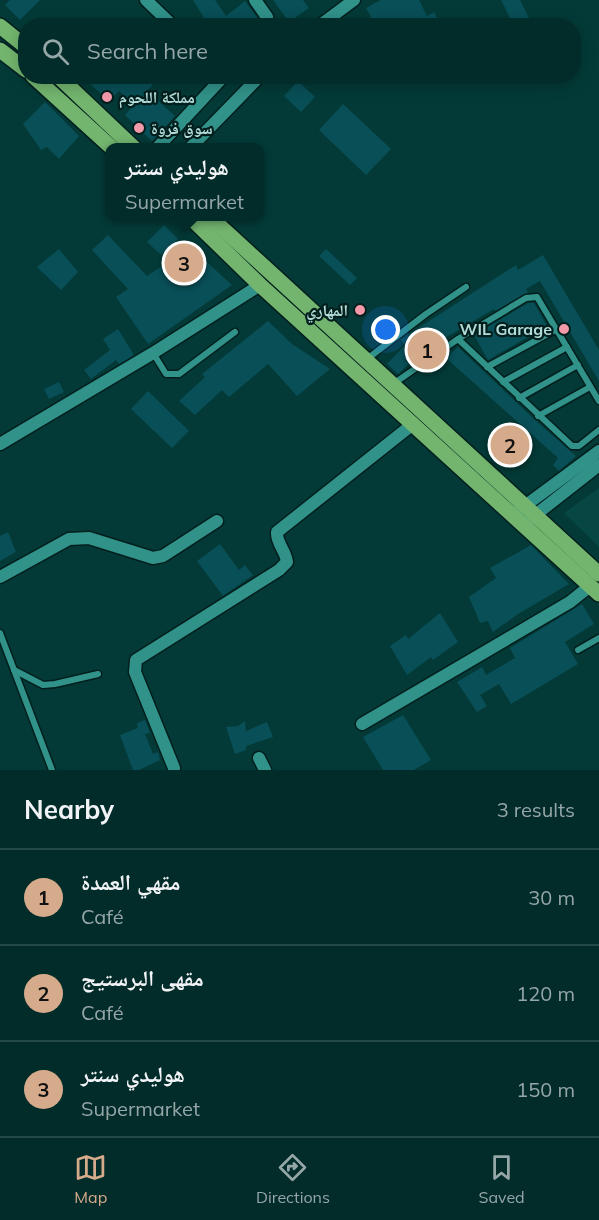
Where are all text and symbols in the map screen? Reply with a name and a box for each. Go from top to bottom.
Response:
search box [18,18,581,84]
icon: search [39,35,72,68]
text: Search here [87,37,208,65]
place label: مملكة اللحوم [119,87,195,109]
marker: مملكة اللحوم [100,90,114,104]
place label: سوق فروة [151,118,213,138]
marker: سوق فروة [132,121,146,135]
popup [105,143,264,221]
text: هوليدي سنتر [125,153,229,181]
text: Supermarket [125,189,244,214]
pin: 3 [164,240,204,286]
place label: المهاري [306,300,348,323]
marker: المهاري [353,303,367,317]
your location [371,315,400,344]
place label: WIL Garage [460,319,552,339]
marker: WIL Garage [557,322,571,336]
pin: 1 [408,328,446,372]
pin: 2 [490,422,530,468]
text: Nearby [24,793,114,826]
text: 3 results [497,797,575,822]
text: مقهي العمدة [81,868,180,896]
text: 1 [38,885,50,910]
text: 30 m [528,885,575,910]
text: Café [81,904,124,929]
text: مقهى البرستيج [81,964,204,992]
text: 2 [38,981,50,1006]
text: 120 m [516,981,575,1006]
text: Café [81,1000,124,1025]
text: هوليدي سنتر [81,1060,185,1088]
text: 3 [38,1077,50,1102]
text: 150 m [516,1077,575,1102]
text: Supermarket [81,1096,200,1121]
tab: Map [74,1151,107,1207]
tab: Directions [256,1151,330,1207]
tab: Saved [479,1151,525,1207]

